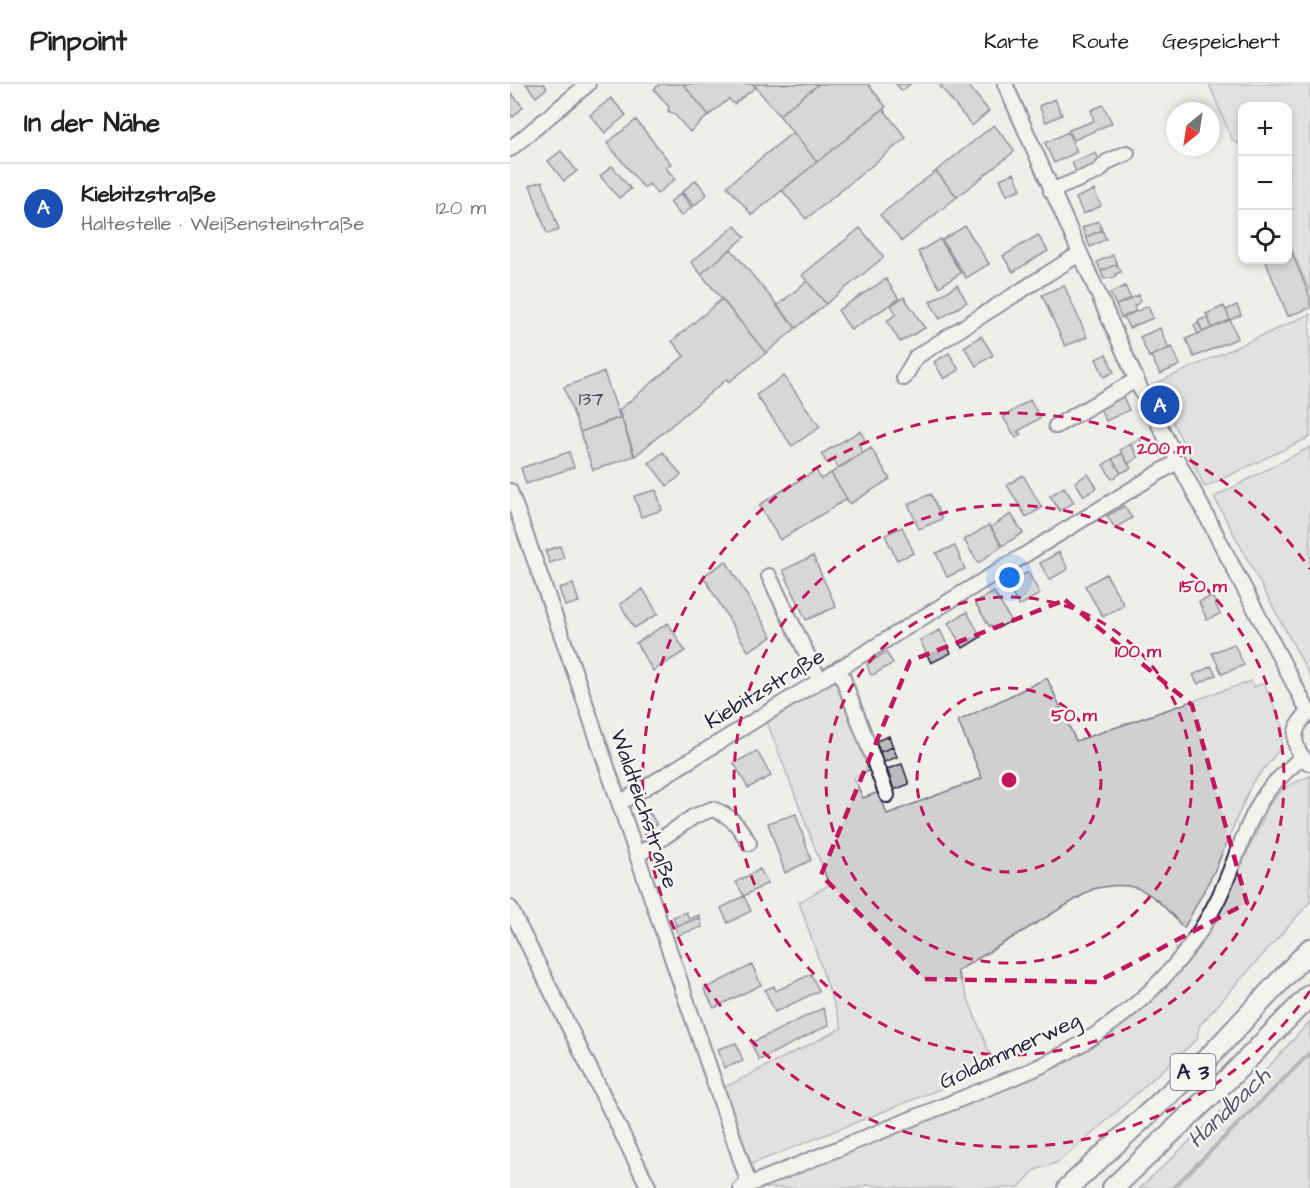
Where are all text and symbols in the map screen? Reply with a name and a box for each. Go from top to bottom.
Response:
text: Pinpoint [30,22,127,61]
text: Karte [984,27,1039,56]
text: Route [1072,27,1129,56]
text: Gespeichert [1162,27,1280,56]
north arrow [1166,102,1220,156]
map controls [1238,102,1292,264]
button: + [1238,102,1292,156]
text: In der Nähe [24,105,160,141]
button: − [1238,156,1292,210]
text: Kiebitzstraße [81,179,216,210]
text: A [37,194,50,222]
text: 120 m [436,194,486,222]
text: Haltestelle · Weißensteinstraße [81,210,364,238]
button: locate [1238,210,1292,264]
pin: A [1140,382,1180,428]
house number: 137 [578,385,604,413]
text: 200 m [1136,436,1192,461]
your location [995,563,1024,592]
text: 150 m [1179,574,1228,599]
text: 100 m [1115,639,1162,664]
street label: Kiebitzstraße [699,641,831,737]
text: 50 m [1051,703,1098,728]
street label: Waldteichstraße [602,725,686,893]
centre of rings [999,770,1019,790]
street label: Goldammerweg [934,1005,1086,1098]
road number: A 3 [1170,1054,1216,1090]
water label: Handbach [1180,1059,1279,1156]

